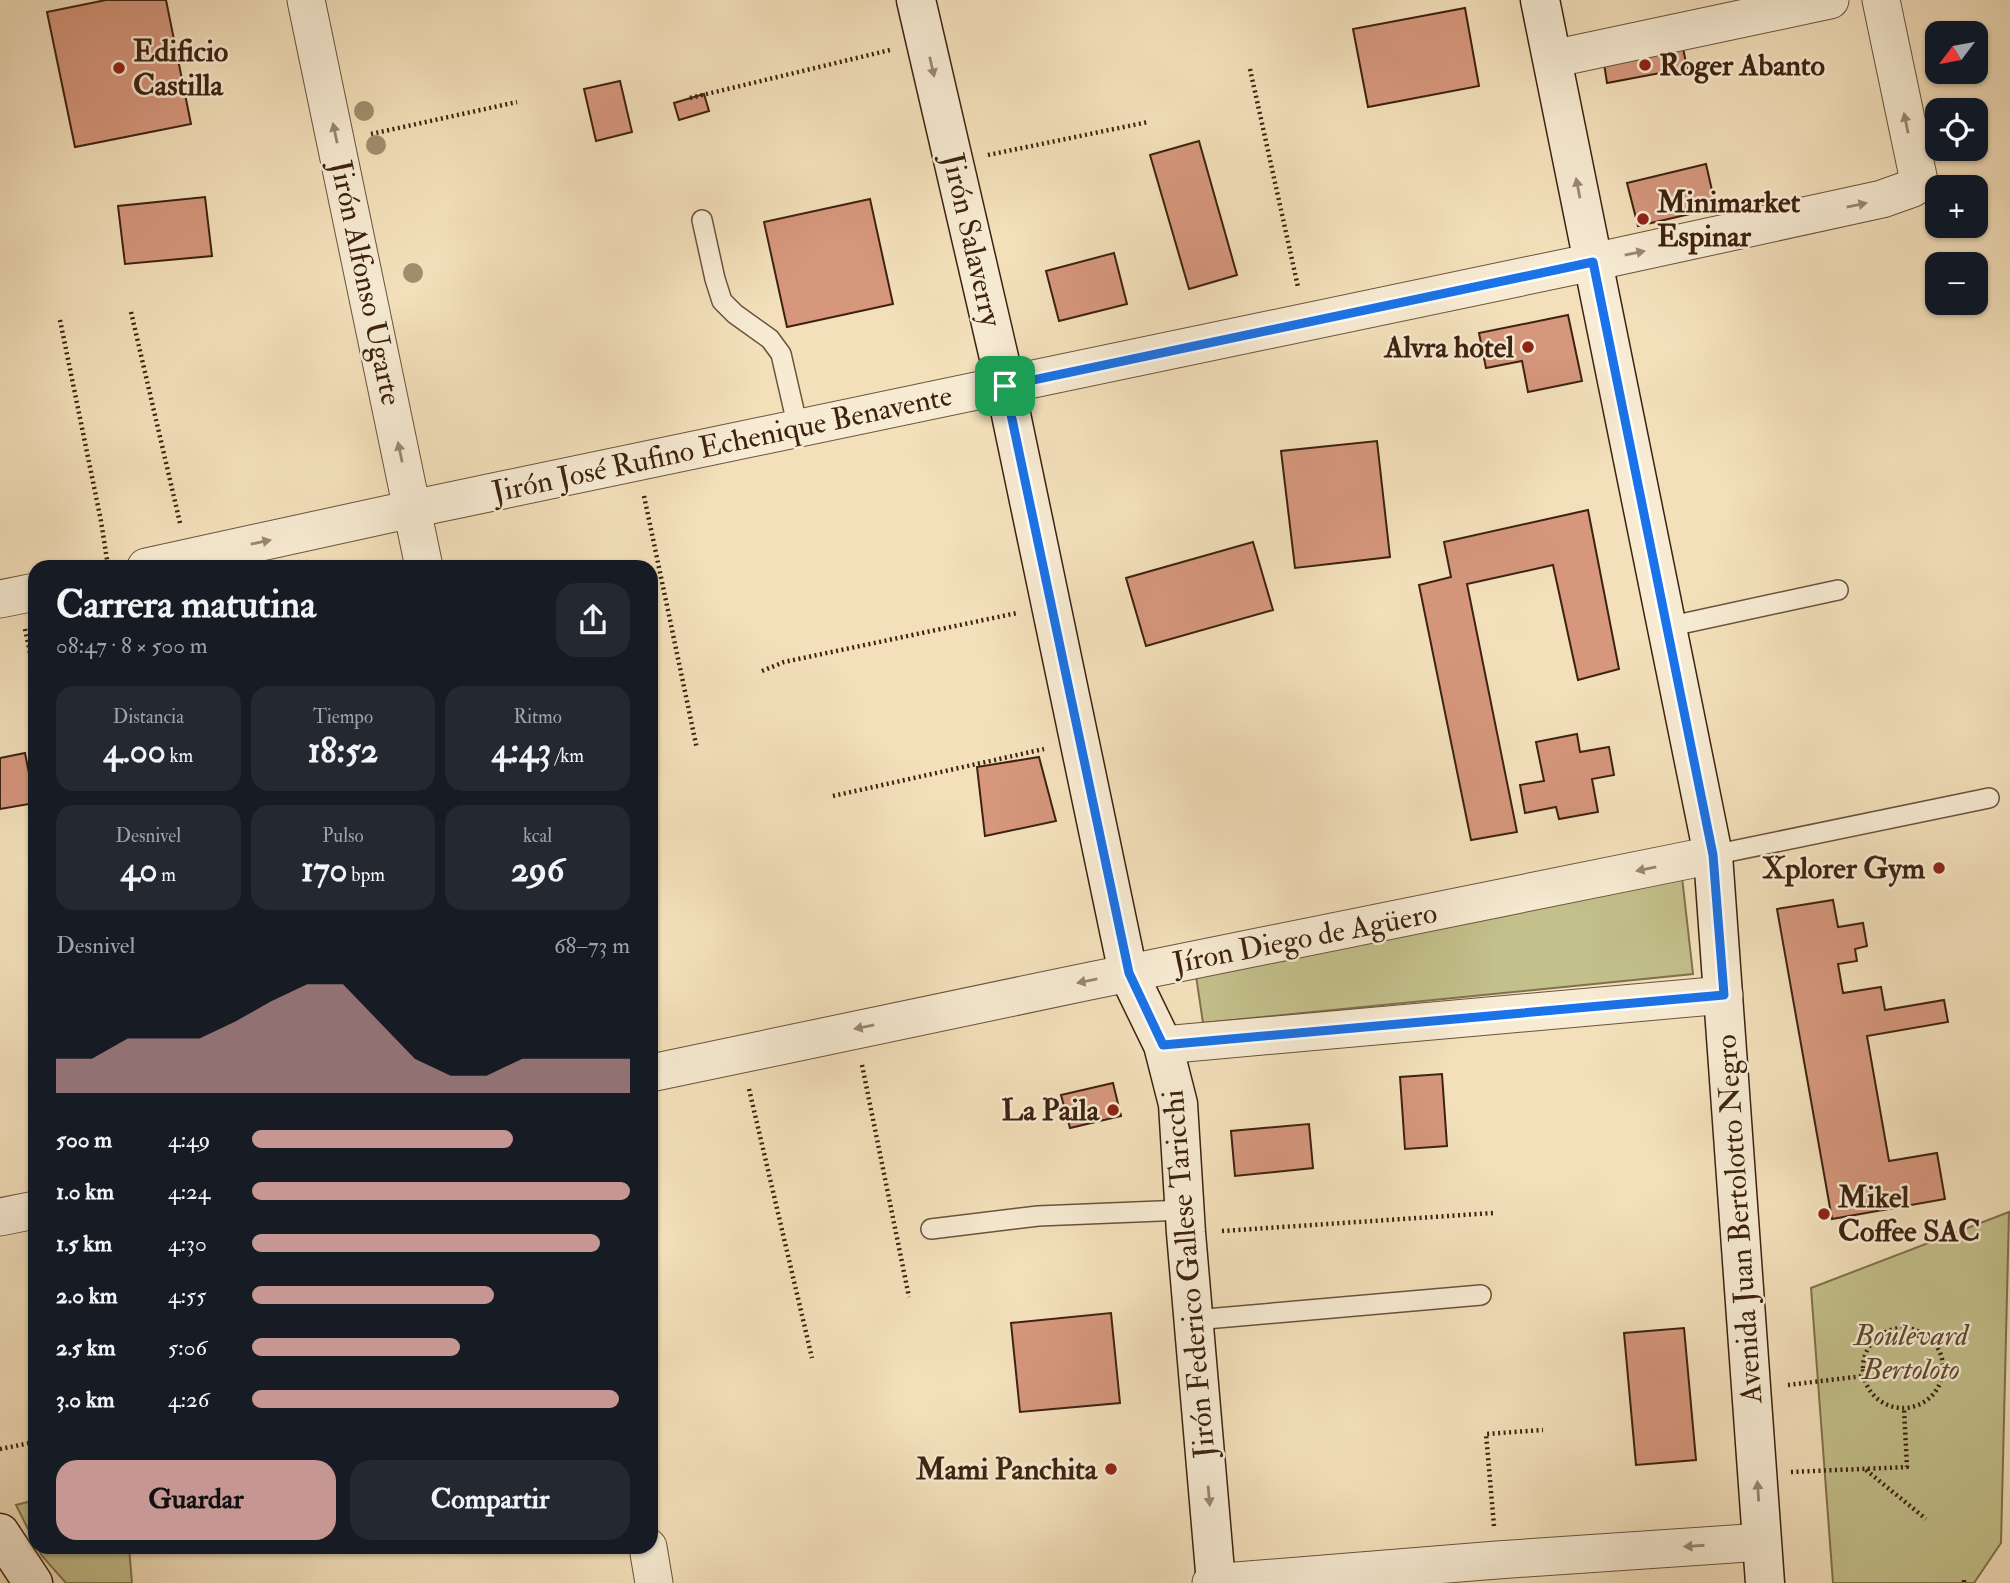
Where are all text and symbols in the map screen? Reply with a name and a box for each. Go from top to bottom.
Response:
north arrow [1925,21,1988,84]
map controls [1925,21,1988,315]
place label: Edificio Castilla [133,33,228,104]
place label: Roger Abanto [1659,47,1825,84]
one-way arrow [926,56,937,78]
marker: Roger Abanto [1637,57,1653,73]
marker: Edificio Castilla [111,60,127,76]
button: locate [1925,98,1988,161]
one-way arrow [1901,111,1912,133]
one-way arrow [329,122,340,144]
street label: Jirón Salaverry [934,149,1010,331]
street label: Jirón Alfonso Ugarte [322,156,410,409]
button: + [1925,175,1988,238]
one-way arrow [1573,177,1584,199]
place label: Minimarket Espinar [1656,184,1801,255]
one-way arrow [1846,199,1868,210]
marker: Minimarket Espinar [1635,211,1651,227]
one-way arrow [1624,248,1646,259]
button: − [1925,252,1988,315]
place label: Alvra hotel [1382,329,1514,366]
marker: Alvra hotel [1520,339,1536,355]
pin [975,356,1035,416]
icon: arrive [986,367,1024,405]
street label: Jirón José Rufino Echenique Benavente [488,377,955,511]
one-way arrow [395,441,406,463]
one-way arrow [250,536,272,547]
text: Carrera matutina [56,581,316,629]
button: share [556,583,630,657]
text: 08:47 · 8 × 500 m [56,631,208,660]
text: Distancia [113,705,184,729]
text: Tiempo [313,705,373,729]
text: Ritmo [513,705,562,729]
text: 4.00 [103,729,166,773]
text: 18:52 [308,729,378,773]
text: 4:43 [491,729,551,773]
text: km [166,744,193,768]
text: /km [551,744,584,768]
text: Desnivel [116,824,181,848]
text: Pulso [322,824,364,848]
text: kcal [523,824,552,848]
text: 40 [121,848,157,892]
text: 170 [301,848,347,892]
text: 296 [511,848,564,892]
place label: Xplorer Gym [1762,850,1926,887]
marker: Xplorer Gym [1931,860,1947,876]
text: m [157,863,176,887]
text: bpm [347,863,385,887]
one-way arrow [1635,863,1657,874]
street label: Jíron Diego de Agüero [1169,894,1440,982]
text: Desnivel [56,931,135,960]
text: 68–73 m [554,931,630,960]
one-way arrow [1076,976,1098,987]
one-way arrow [853,1021,875,1032]
street label: Avenida Juan Bertolotto Negro [1708,1033,1770,1406]
street label: Jirón Federico Gallese Taricchi [1154,1088,1224,1461]
place label: La Paila [1001,1092,1101,1129]
marker: La Paila [1105,1102,1121,1118]
text: 500 m [56,1125,112,1154]
text: 4:49 [168,1125,210,1154]
text: 1.0 km [56,1177,114,1206]
text: 4:24 [168,1177,210,1206]
place label: Mikel Coffee SAC [1837,1179,1980,1250]
marker: Mikel Coffee SAC [1816,1206,1832,1222]
text: 1.5 km [56,1229,112,1258]
text: 4:30 [168,1229,207,1258]
text: 2.0 km [56,1281,118,1310]
text: 4:55 [168,1281,206,1310]
park label: Boulevard Bertoloto [1852,1317,1970,1388]
text: 2.5 km [56,1333,116,1362]
text: 5:06 [168,1333,207,1362]
text: 3.0 km [56,1385,115,1414]
text: 4:26 [168,1385,209,1414]
place label: Mami Panchita [915,1451,1099,1488]
button: Guardar [56,1460,336,1540]
button: Compartir [350,1460,630,1540]
marker: Mami Panchita [1103,1461,1119,1477]
one-way arrow [1753,1479,1764,1501]
one-way arrow [1204,1485,1215,1507]
one-way arrow [1682,1541,1704,1552]

